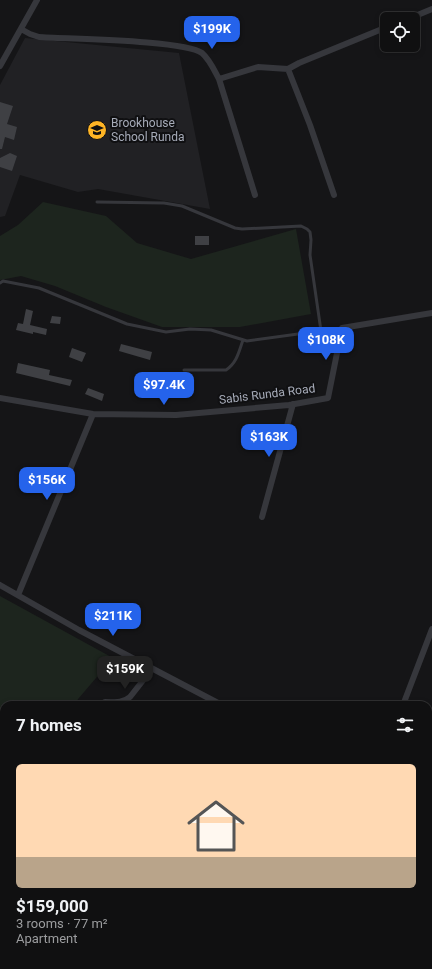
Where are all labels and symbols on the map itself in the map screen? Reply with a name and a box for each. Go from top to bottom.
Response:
pin: $199K [184,16,240,50]
place label: Brookhouse School Runda [111,116,185,144]
school or university icon: Brookhouse School Runda [86,119,108,141]
pin: $108K [298,327,354,361]
pin: $97.4K [131,372,197,406]
street label: Sabis Runda Road [218,381,316,407]
pin: $163K [241,424,297,458]
pin: $156K [19,467,75,501]
pin: $211K [85,603,141,637]
pin: $159K [97,656,153,690]

